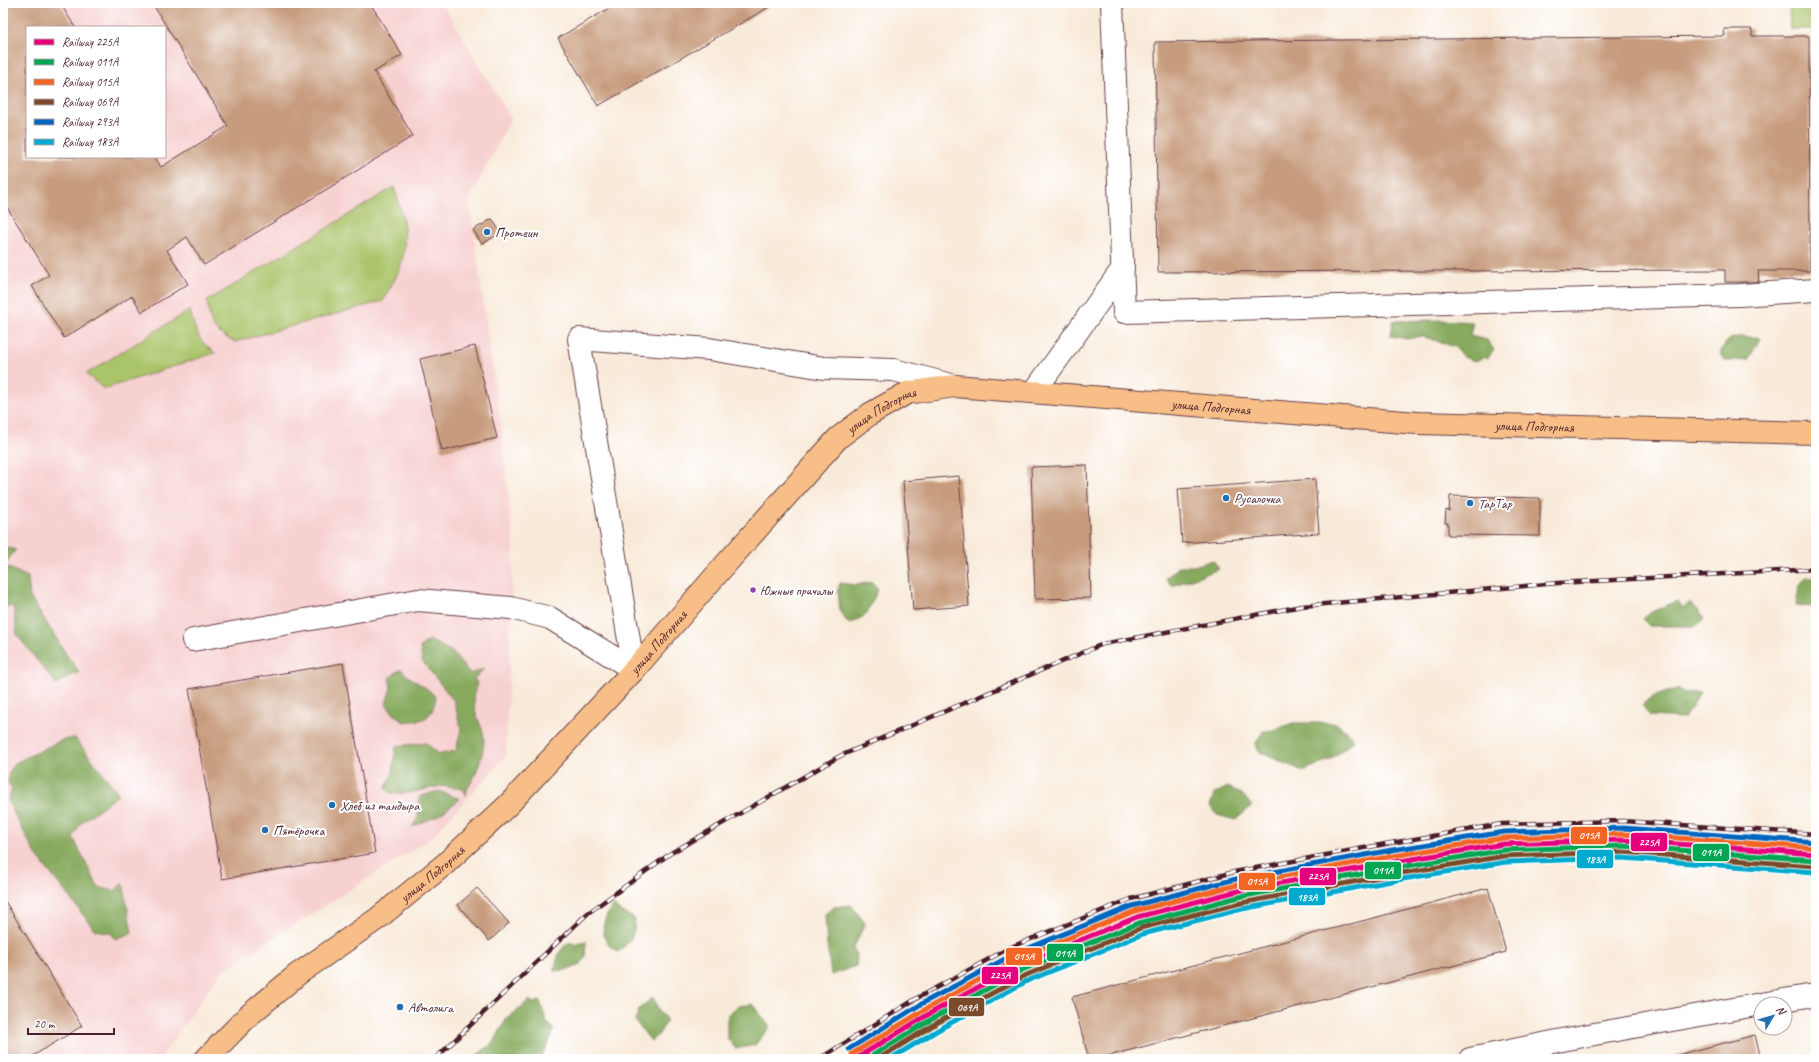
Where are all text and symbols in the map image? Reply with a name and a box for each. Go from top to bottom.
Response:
legend [26,26,166,158]
text: Railway 225А [62,34,119,50]
text: Railway 011А [62,54,119,70]
text: Railway 015А [62,74,119,90]
text: Railway 069А [62,94,119,110]
text: Railway 293А [62,114,119,130]
text: Railway 183А [62,134,119,150]
place label: Протеин [495,224,539,241]
marker: Протеин [482,227,492,237]
street label: улица Подгорная [842,384,918,438]
street label: улица Подгорная [1170,395,1252,419]
street label: улица Подгорная [1494,417,1575,436]
place label: Русалочка [1234,490,1282,507]
marker: Русалочка [1221,493,1231,503]
place label: ТарТар [1478,495,1513,512]
marker: ТарТар [1465,498,1475,508]
place label: Южные причалы [760,583,834,599]
marker: Южные причалы [748,585,758,595]
street label: улица Подгорная [626,606,691,679]
place label: Хлеб из тандыра [340,797,420,814]
marker: Хлеб из тандыра [327,800,337,810]
place label: Пятёрочка [273,822,326,839]
marker: Пятёрочка [260,825,270,835]
line badge: 015А [1570,826,1608,845]
text: 015А [1579,828,1601,842]
line badge: 225А [1630,832,1668,852]
text: 225А [1639,835,1661,849]
street label: улица Подгорная [396,842,469,907]
line badge: 011А [1692,843,1730,862]
text: 011А [1701,845,1723,859]
line badge: 183А [1576,849,1614,869]
text: 183А [1585,852,1607,866]
line badge: 011А [1364,861,1402,880]
text: 011А [1373,863,1395,877]
line badge: 225А [1299,867,1337,886]
text: 225А [1308,869,1330,883]
line badge: 015А [1238,872,1276,891]
text: 015А [1247,874,1269,888]
line badge: 183А [1288,887,1326,906]
text: 183А [1297,890,1319,904]
line badge: 011А [1046,943,1084,962]
text: 011А [1055,946,1077,960]
line badge: 015А [1005,947,1043,966]
text: 015А [1014,949,1036,963]
line badge: 225А [981,966,1019,985]
text: 225А [990,968,1012,982]
north arrow [1753,996,1793,1036]
line badge: 069А [948,997,985,1017]
place label: Автолига [408,999,454,1016]
text: 069А [957,1000,979,1014]
marker: Автолига [395,1002,405,1012]
text: N [1773,1003,1790,1019]
scale bar [28,1010,114,1036]
text: 20 m [34,1016,56,1032]

